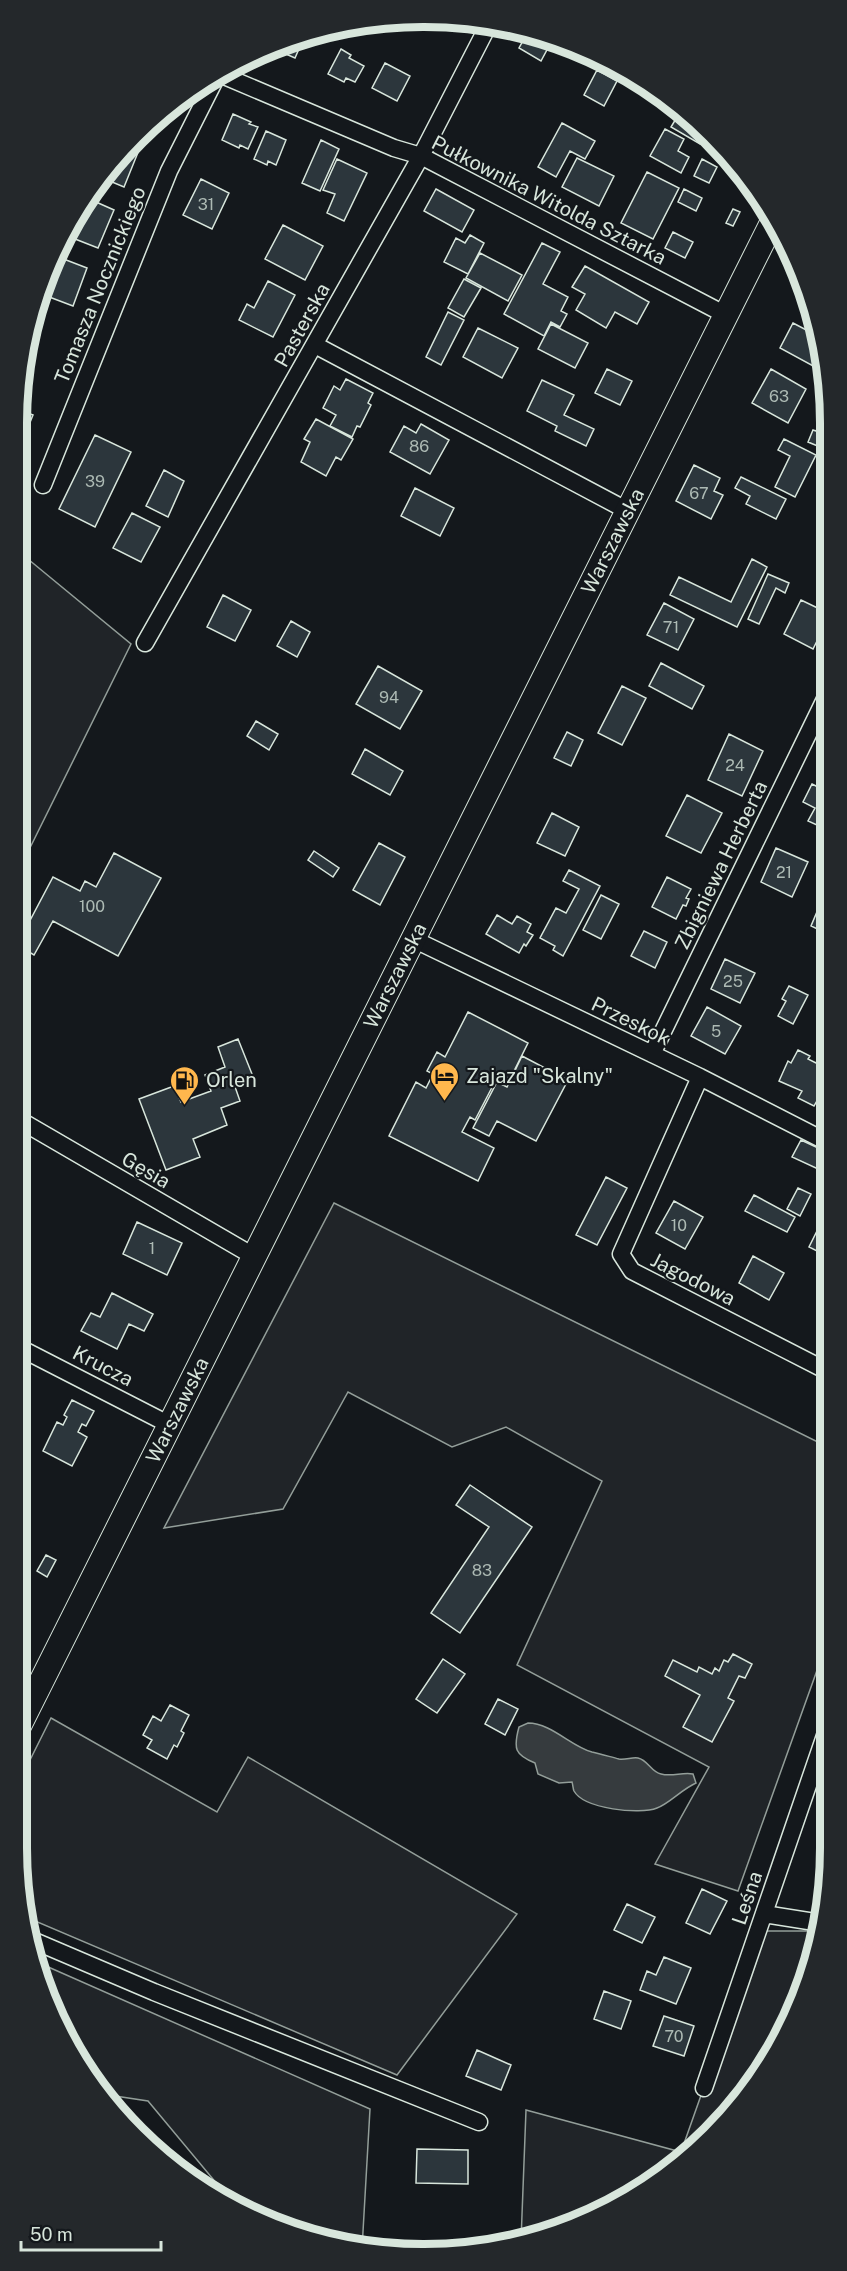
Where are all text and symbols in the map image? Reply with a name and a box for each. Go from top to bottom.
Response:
street label: Pułkownika Witolda Sztarka [428,130,670,270]
street label: Tomasza Nocznickiego [49,183,151,387]
house number: 31 [198,195,214,214]
street label: Pasterska [269,279,335,371]
house number: 63 [769,387,789,406]
house number: 86 [409,437,429,456]
house number: 39 [85,472,105,491]
street label: Warszawska [576,484,649,598]
house number: 67 [689,484,709,503]
house number: 71 [663,618,679,637]
house number: 94 [379,688,399,707]
house number: 24 [725,756,745,775]
street label: Zbigniewa Herberta [670,777,772,953]
house number: 21 [776,863,792,882]
house number: 100 [79,897,105,916]
street label: Warszawska [358,919,431,1032]
house number: 25 [723,972,743,991]
street label: Przeskok [588,992,674,1050]
house number: 5 [711,1022,721,1041]
hotel icon: Zajazd "Skalny" [429,1060,461,1102]
fuel station icon: Orlen [169,1064,201,1106]
place label: Zajazd "Skalny" [466,1064,613,1088]
place label: Orlen [206,1068,257,1092]
street label: Gęsia [117,1147,175,1193]
house number: 10 [671,1216,687,1235]
house number: 1 [149,1239,155,1258]
street label: Jagodowa [647,1247,739,1311]
street label: Krucza [69,1341,137,1391]
street label: Warszawska [141,1353,214,1467]
house number: 83 [472,1561,492,1580]
street label: Leśna [727,1868,767,1928]
house number: 70 [664,2027,684,2046]
scale bar [21,2214,160,2252]
text: 50 m [30,2224,73,2245]

